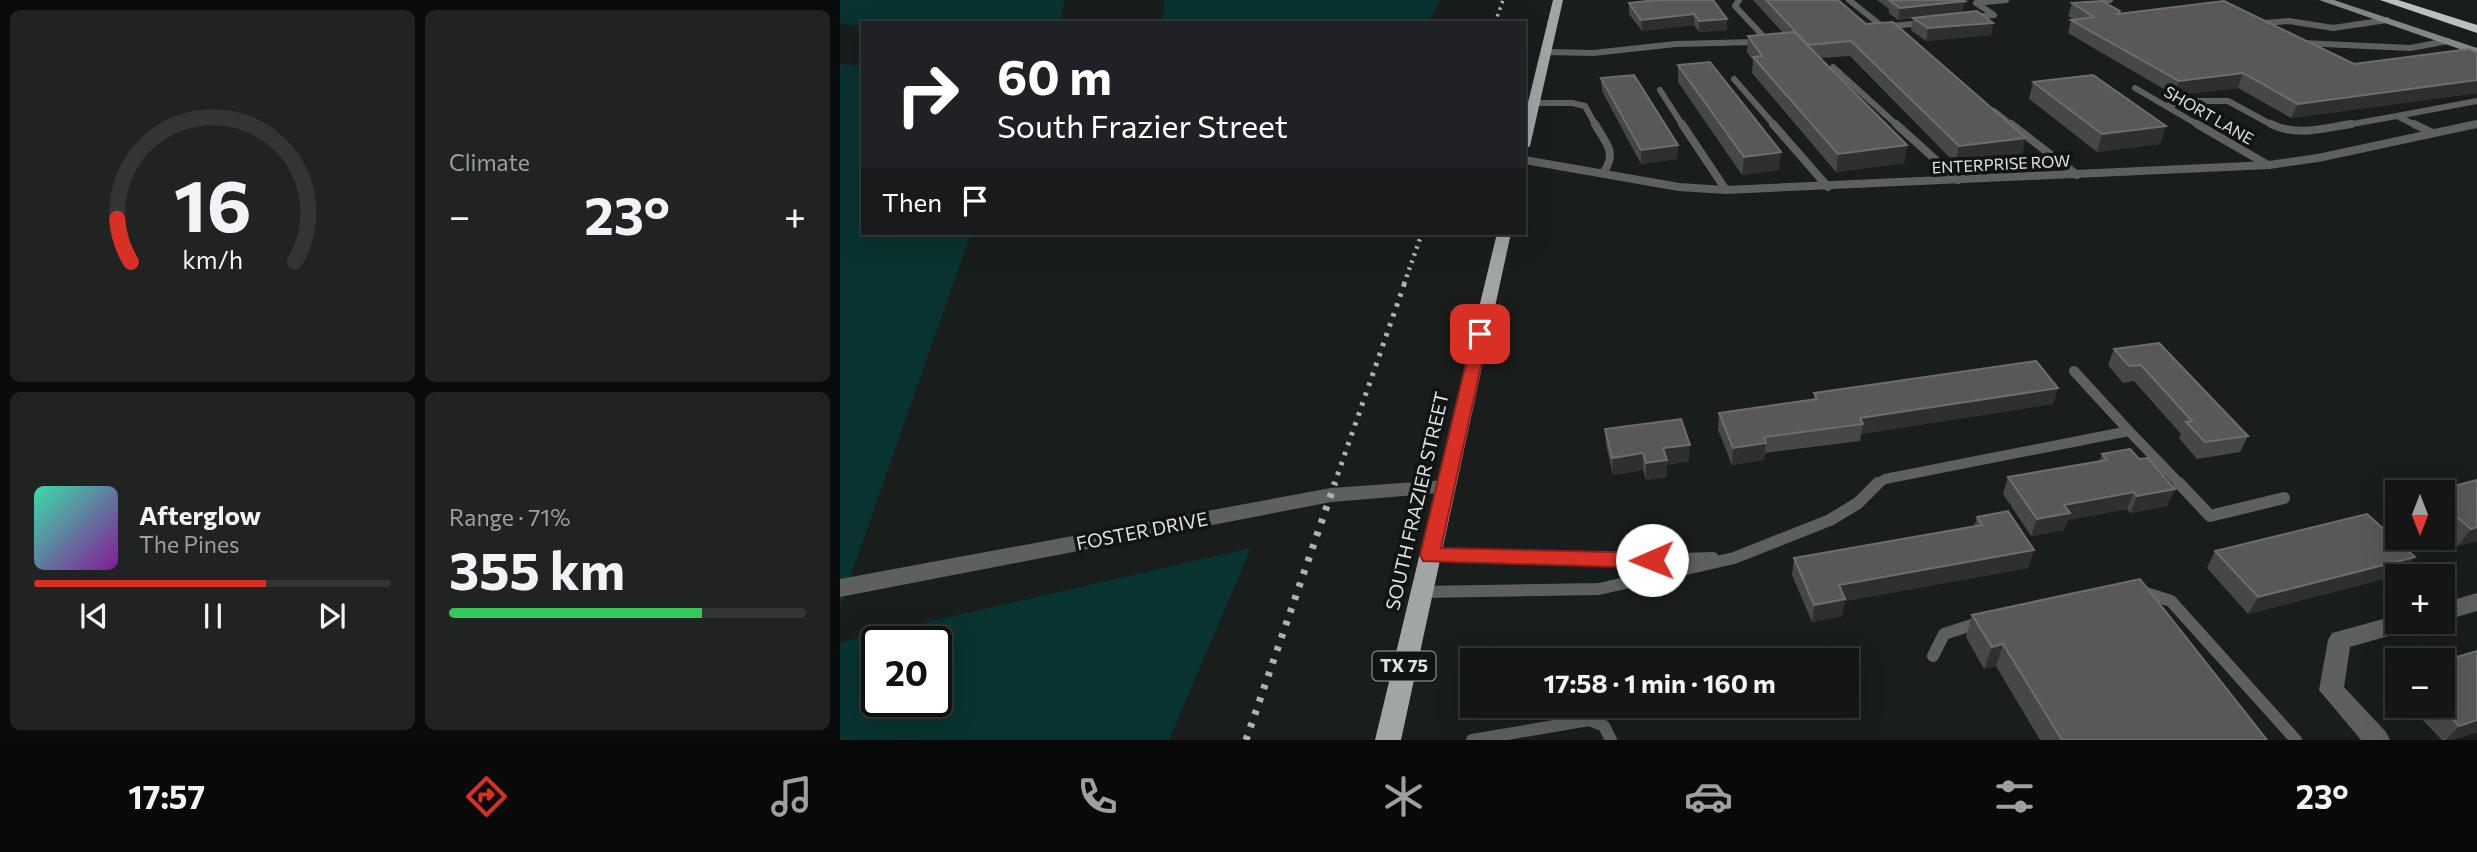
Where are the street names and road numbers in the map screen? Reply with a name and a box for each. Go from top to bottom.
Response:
street label: SHORT LANE [2161,81,2257,148]
street label: ENTERPRISE ROW [1931,150,2071,177]
street label: SOUTH FRAZIER STREET [1380,389,1453,612]
street label: FOSTER DRIVE [1074,506,1210,555]
road number: TX 75 [1372,652,1436,680]

